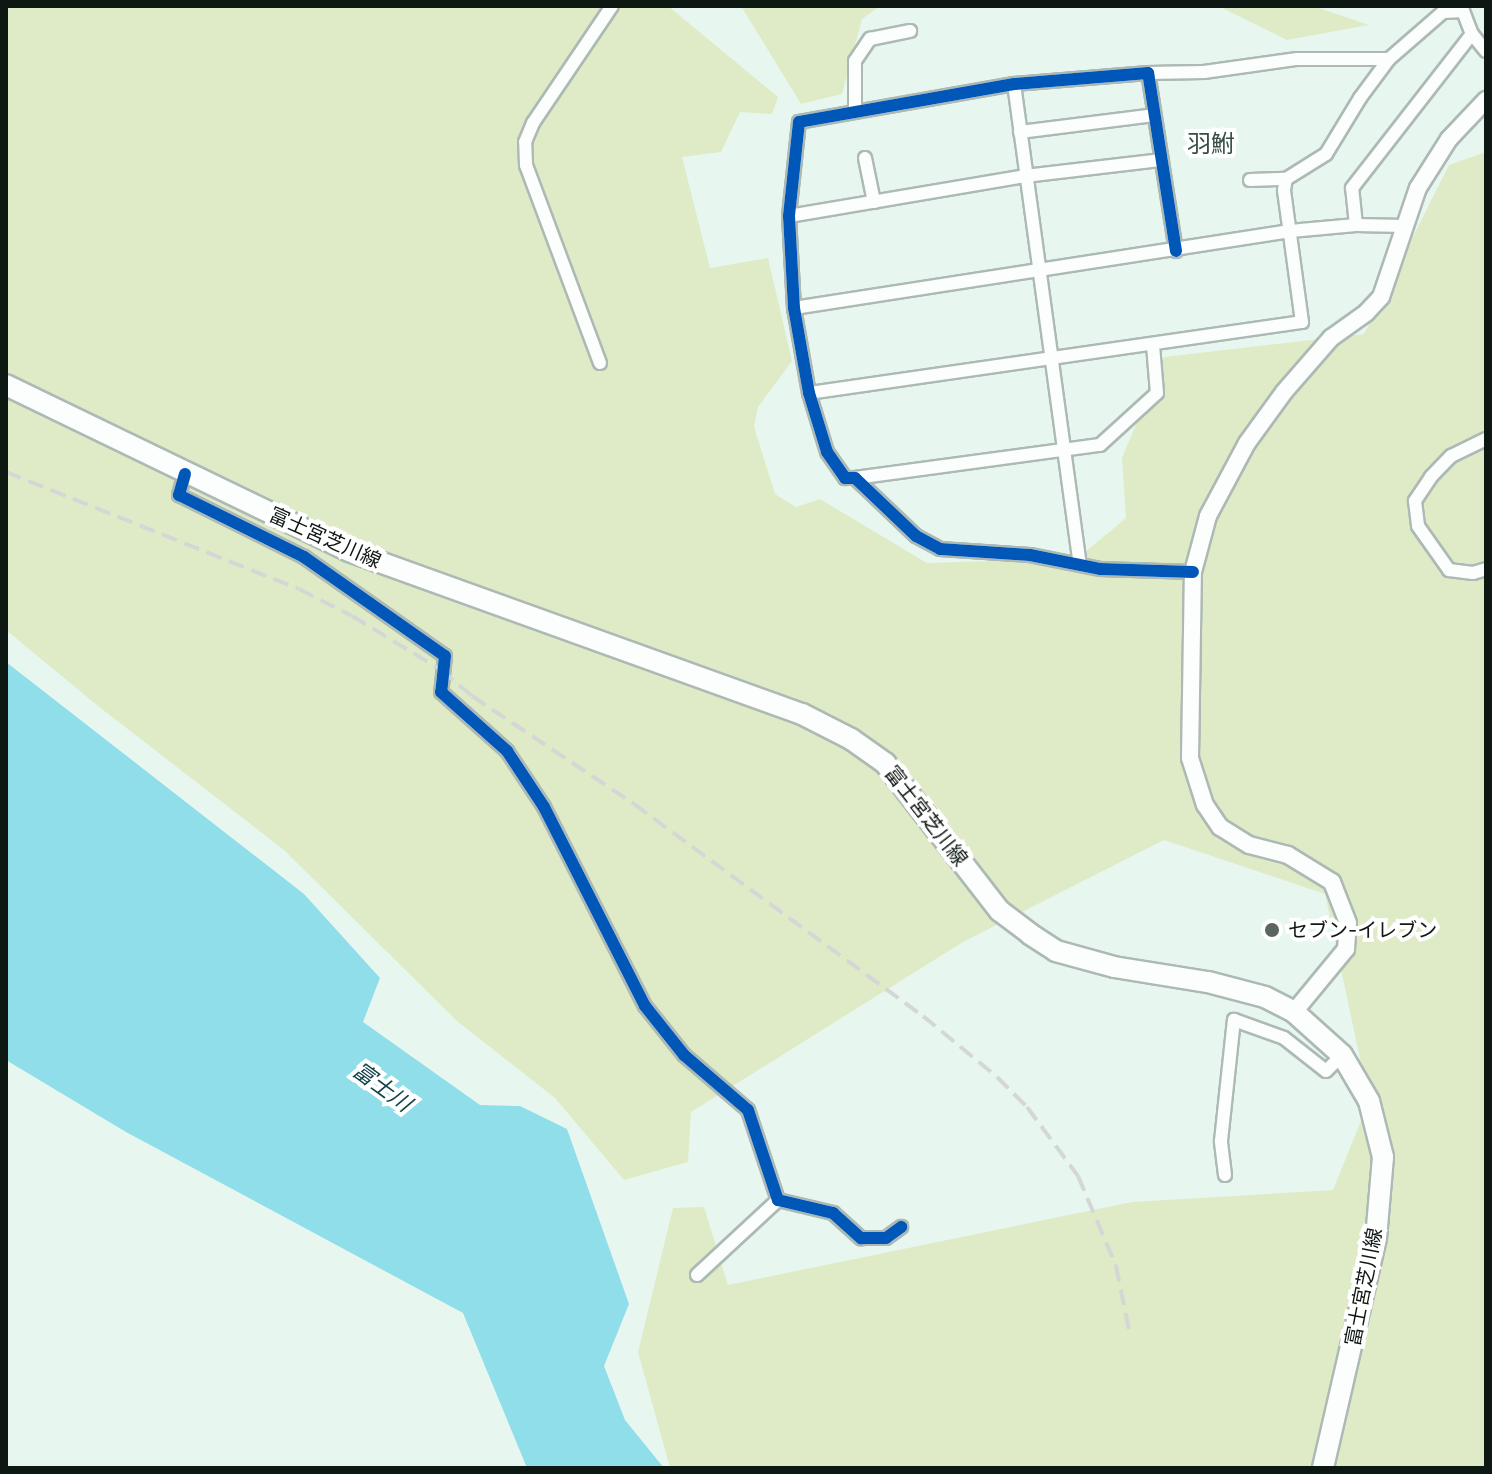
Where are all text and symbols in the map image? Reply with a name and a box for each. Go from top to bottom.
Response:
district label: 羽鮒 [1187,130,1235,158]
street label: 富士宮芝川線 [265,503,385,573]
street label: 富士宮芝川線 [880,761,972,871]
place label: セブン-イレブン [1288,918,1437,942]
marker: セブン-イレブン [1263,921,1281,939]
water label: 富士川 [348,1057,416,1117]
street label: 富士宮芝川線 [1341,1226,1387,1348]

